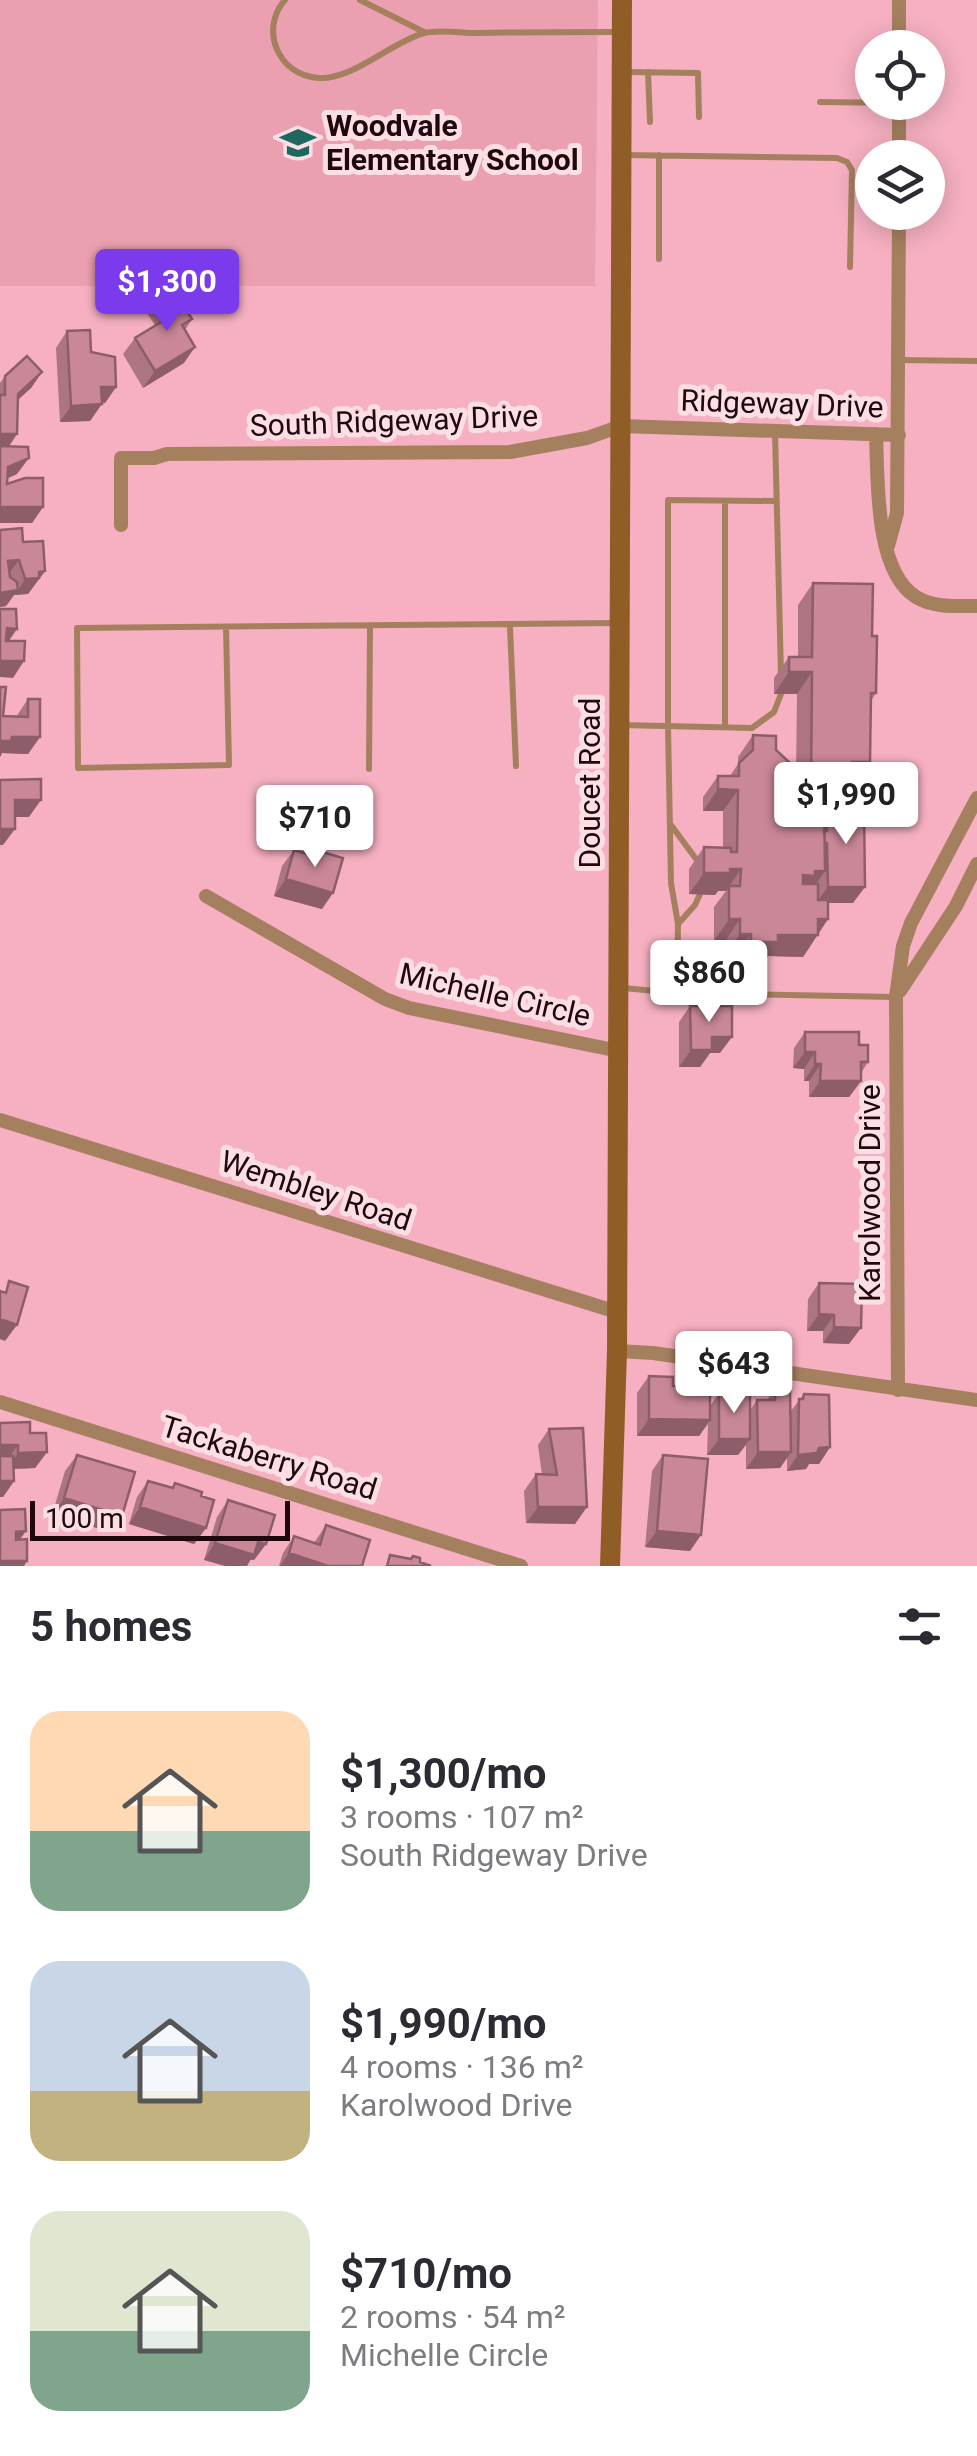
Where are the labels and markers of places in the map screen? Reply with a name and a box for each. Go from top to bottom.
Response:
place label: Woodvale Elementary School [326,108,579,177]
school or university icon: Woodvale Elementary School [279,124,317,162]
pin: $1,300 [86,249,248,334]
pin: $1,990 [765,762,927,847]
pin: $710 [256,785,374,870]
pin: $860 [650,940,768,1025]
pin: $643 [675,1331,793,1416]

